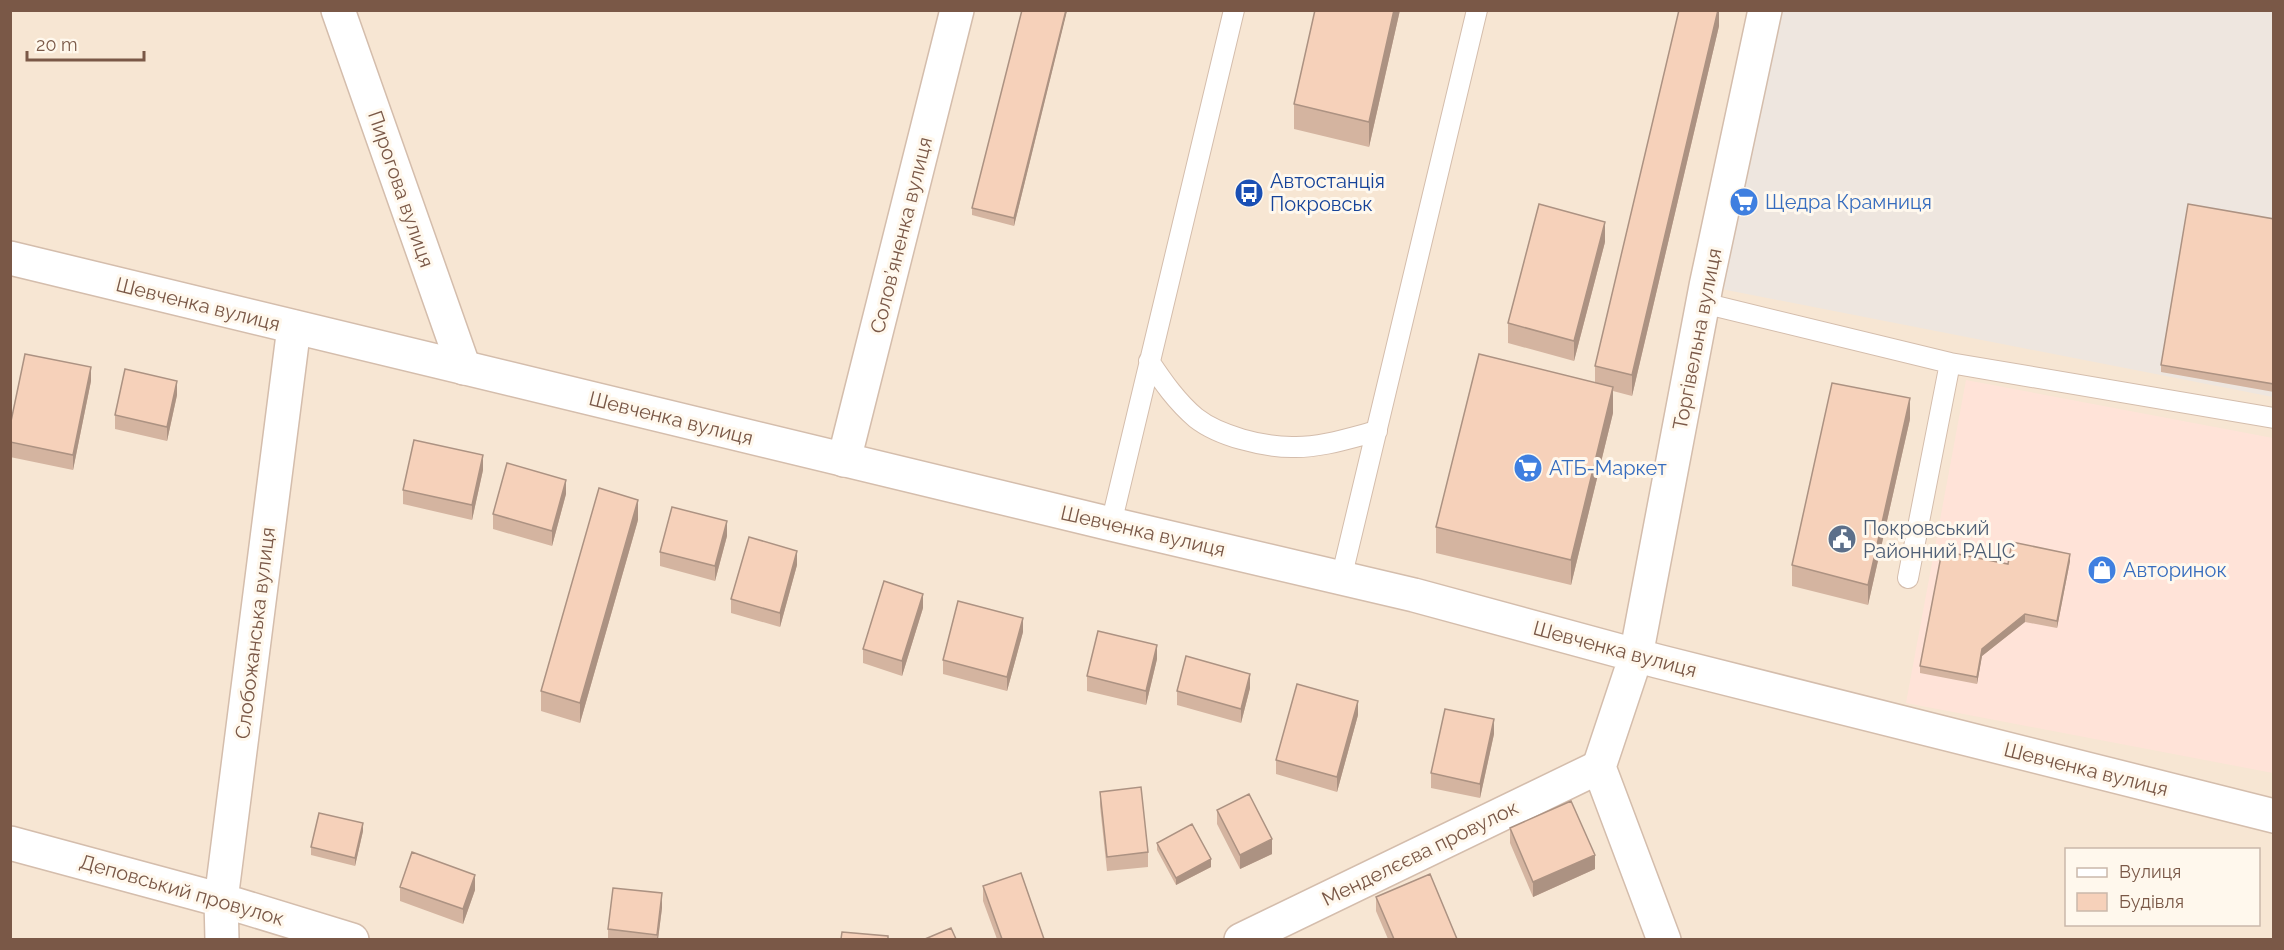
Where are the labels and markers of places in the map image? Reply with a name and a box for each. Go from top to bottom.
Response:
place label: Автостанція Покровськ [1270,169,1385,216]
bus stop icon: Автостанція Покровськ [1233,177,1265,209]
supermarket icon: Щедра Крамниця [1728,186,1760,218]
place label: Щедра Крамниця [1765,190,1932,214]
supermarket icon: АТБ-Маркет [1512,452,1544,484]
place label: АТБ-Маркет [1549,456,1667,480]
place label: Покровський Районний РАЦС [1863,516,2016,563]
public building icon: Покровський Районний РАЦС [1826,523,1858,555]
shop icon: Авторинок [2086,554,2118,586]
place label: Авторинок [2123,558,2227,582]

